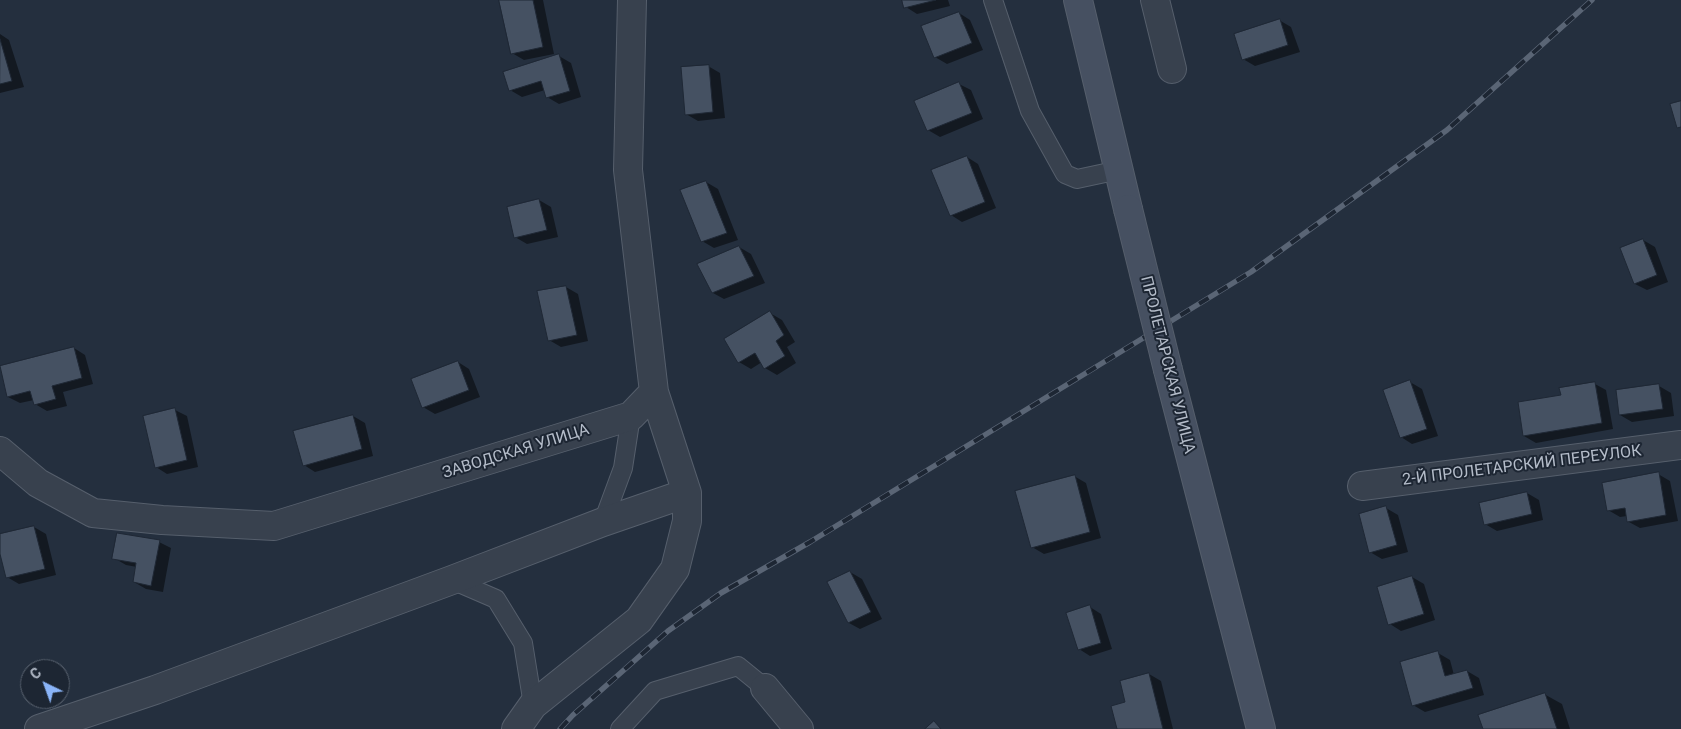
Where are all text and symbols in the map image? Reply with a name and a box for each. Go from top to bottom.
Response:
street label: ПРОЛЕТАРСКАЯ УЛИЦА [1136,274,1198,456]
street label: ЗАВОДСКАЯ УЛИЦА [440,421,592,483]
street label: 2-Й ПРОЛЕТАРСКИЙ ПЕРЕУЛОК [1401,442,1643,490]
north arrow [20,659,70,709]
text: С [27,665,44,683]

